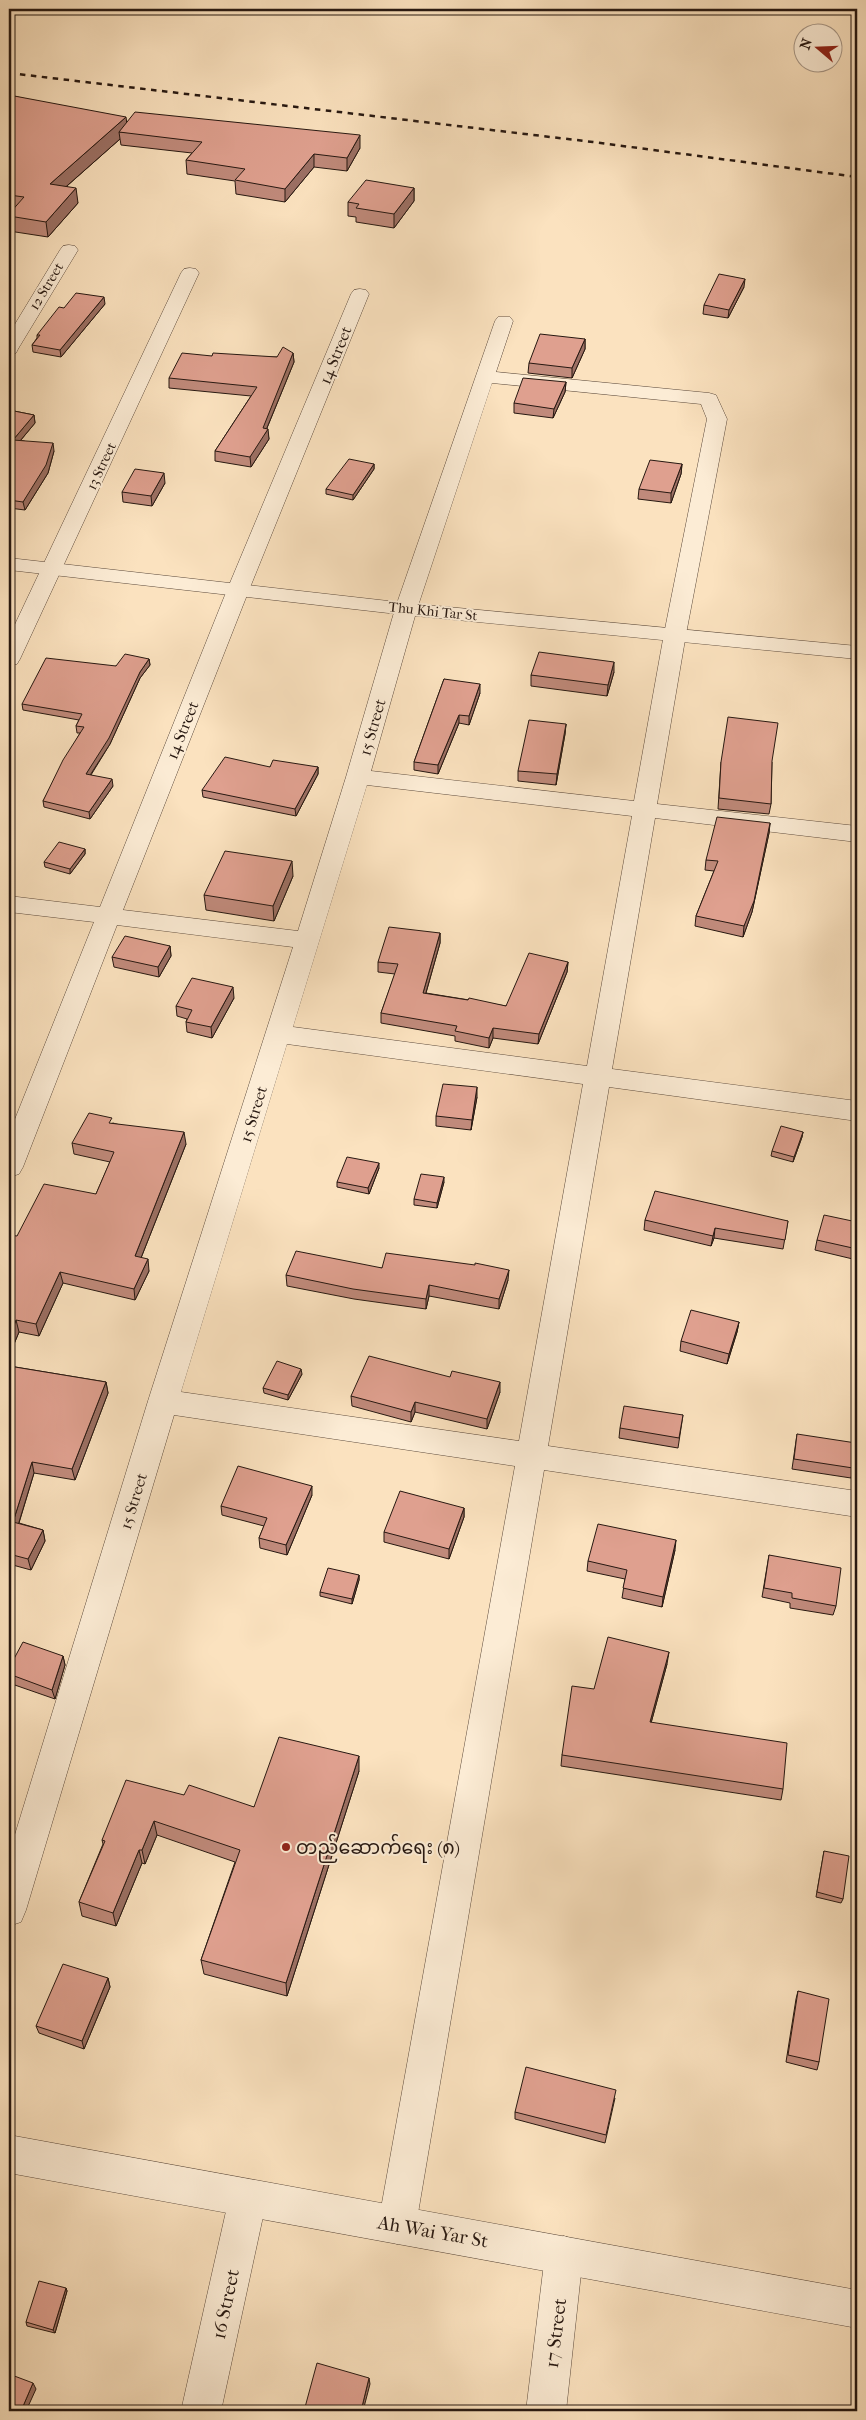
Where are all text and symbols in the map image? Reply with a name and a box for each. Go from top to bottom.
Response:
north arrow [794,22,844,72]
text: N [796,36,816,52]
street label: 12 Street [26,260,67,313]
street label: 14 Street [315,323,356,387]
street label: 13 Street [83,440,120,493]
street label: Thu Khi Tar St [388,598,478,625]
street label: 15 Street [355,696,390,758]
street label: 14 Street [162,698,203,762]
street label: 15 Street [236,1083,271,1145]
street label: 15 Street [116,1470,151,1532]
place label: တည်ဆောက်ရေး (၈) [296,1833,460,1863]
marker: တည်ဆောက်ရေး (၈) [280,1841,292,1853]
street label: Ah Wai Yar St [375,2211,490,2253]
street label: 16 Street [208,2267,244,2341]
street label: 17 Street [541,2297,571,2369]

